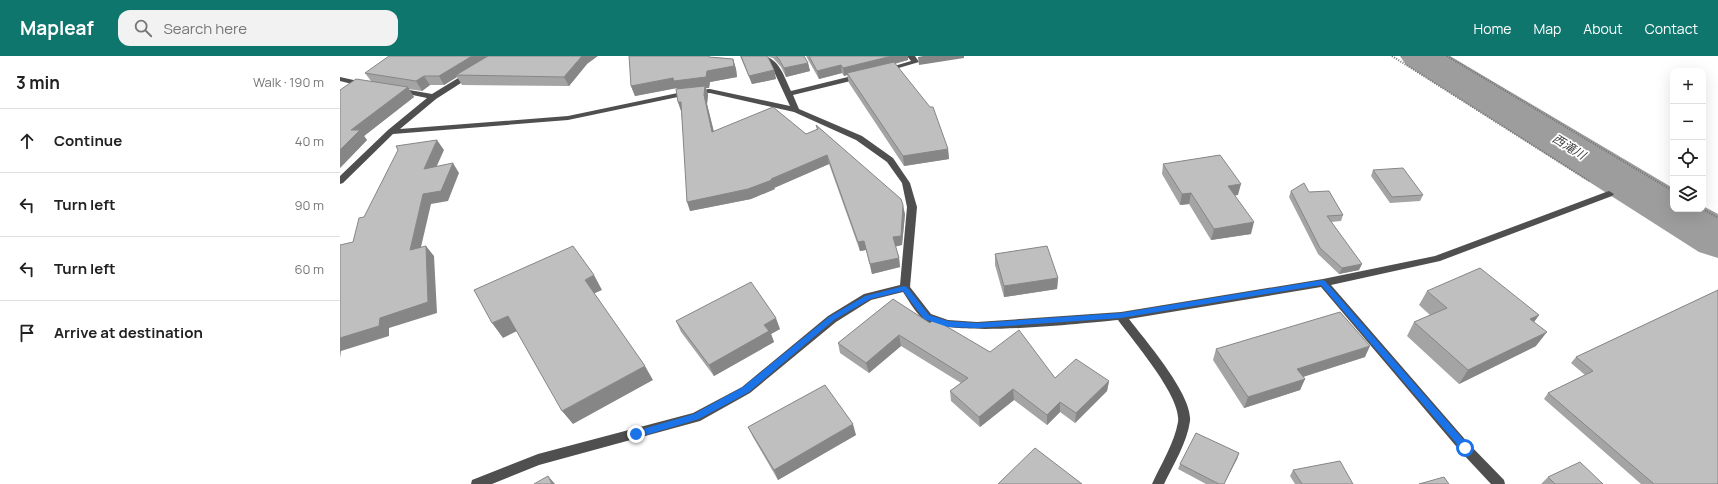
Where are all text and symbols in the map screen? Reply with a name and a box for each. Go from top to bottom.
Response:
search box [118,10,398,46]
text: Mapleaf [20,15,94,41]
icon: search [132,17,154,39]
text: Search here [164,18,247,39]
text: Home [1474,19,1511,38]
text: Map [1533,19,1561,38]
text: About [1583,19,1623,38]
text: Contact [1645,19,1698,38]
map controls [1670,68,1706,212]
button: + [1670,68,1706,104]
text: 3 min [16,71,60,94]
text: Walk · 190 m [253,73,324,91]
button: − [1670,104,1706,140]
icon: ahead [16,130,38,152]
text: Continue [54,130,122,151]
water label: 西滝川 [1549,130,1591,164]
text: 40 m [295,132,324,150]
button: locate [1670,140,1706,176]
button: layers [1670,176,1706,212]
icon: left [16,194,38,216]
text: Turn left [54,194,116,215]
text: 90 m [294,196,324,214]
icon: left [16,258,38,280]
text: Turn left [54,258,116,279]
text: 60 m [294,260,324,278]
icon: arrive [16,322,38,344]
text: Arrive at destination [54,322,203,343]
route end [627,425,645,443]
route start [1456,439,1474,457]

